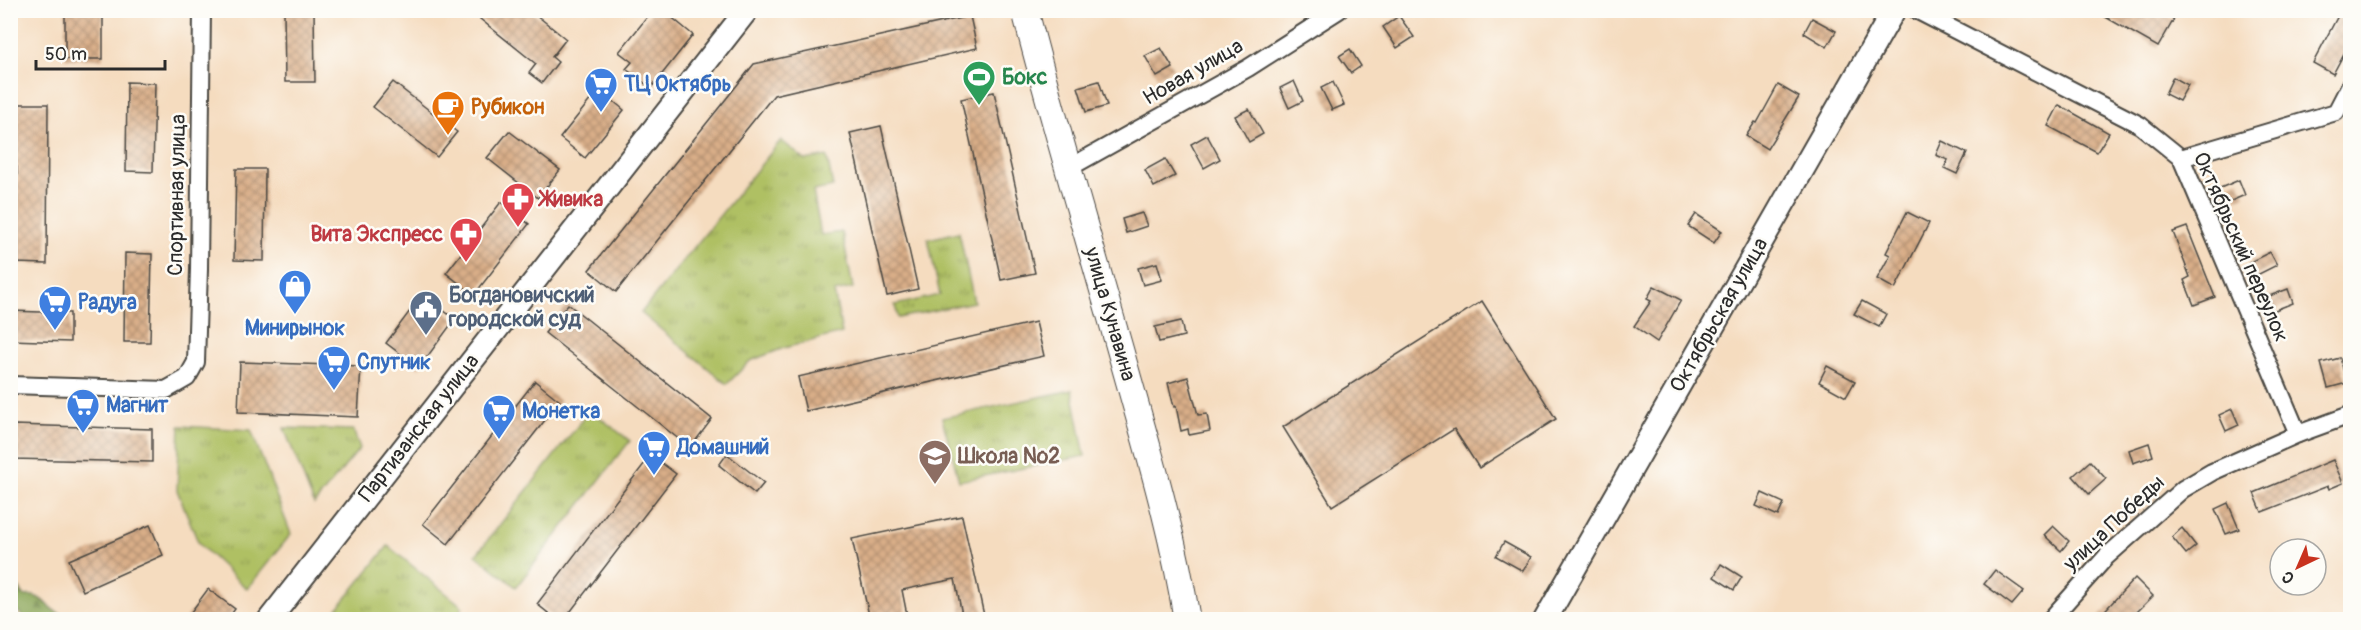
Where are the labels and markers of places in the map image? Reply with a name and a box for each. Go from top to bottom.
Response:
sports icon: Бокс [961,59,997,106]
place label: Бокс [1002,64,1048,91]
supermarket icon: ТЦ Октябрь [583,66,619,113]
place label: ТЦ Октябрь [623,71,731,98]
cafe icon: Рубикон [430,89,466,136]
place label: Рубикон [471,94,544,121]
pharmacy icon: Живика [500,181,536,228]
place label: Живика [537,186,603,213]
pharmacy icon: Вита Экспресс [448,216,484,263]
place label: Вита Экспресс [311,221,443,248]
shop icon: Минирынок [277,268,313,315]
place label: Богдановичский городской суд [448,282,595,333]
supermarket icon: Радуга [37,284,73,331]
place label: Радуга [78,289,137,316]
public building icon: Богдановичский городской суд [408,289,444,336]
place label: Минирынок [245,315,345,342]
supermarket icon: Спутник [316,344,352,391]
place label: Спутник [357,349,431,376]
supermarket icon: Магнит [65,387,101,434]
place label: Магнит [106,392,169,419]
supermarket icon: Монетка [481,393,517,440]
place label: Монетка [522,398,601,425]
supermarket icon: Домашний [636,429,672,476]
place label: Домашний [675,434,769,461]
school or university icon: Школа №2 [917,438,953,485]
place label: Школа №2 [957,443,1060,470]

